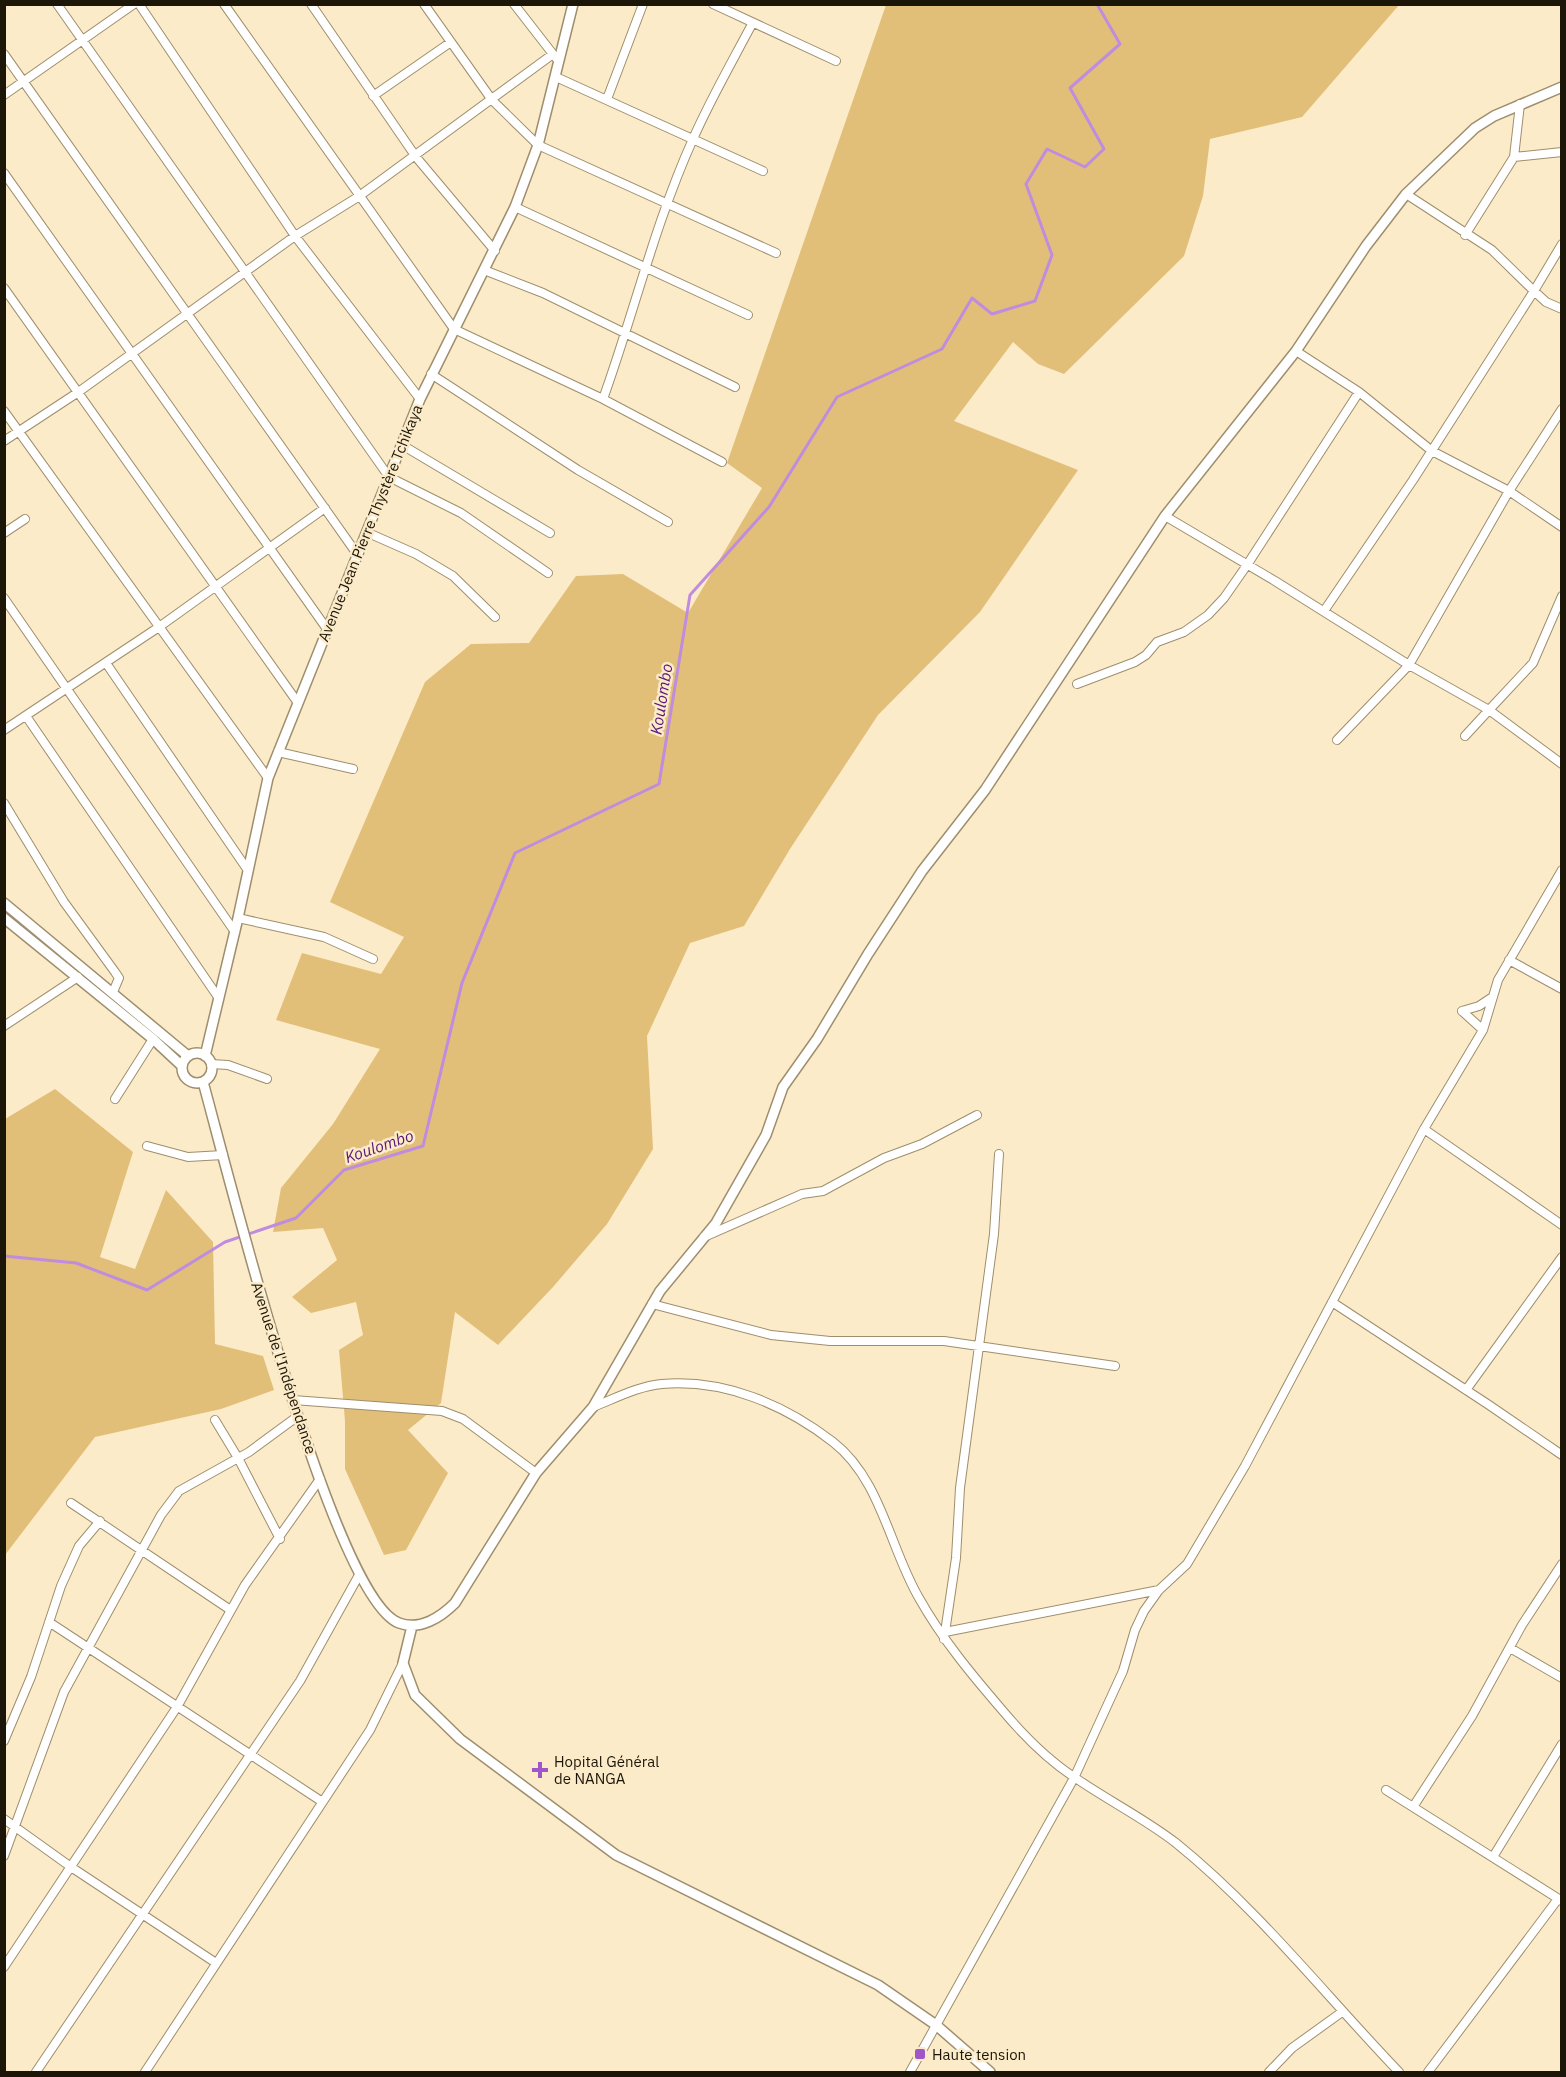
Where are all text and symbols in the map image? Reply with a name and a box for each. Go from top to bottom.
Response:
street label: Avenue Jean Pierre Thystère Tchikaya [314,402,426,644]
water label: Koulombo [646,662,677,736]
water label: Koulombo [342,1125,416,1167]
street label: Avenue de l'Indépendance [247,1280,321,1456]
place label: Hopital Général de NANGA [554,1752,659,1788]
marker: Hopital Général de NANGA [531,1761,549,1779]
place label: Haute tension [932,2045,1026,2064]
marker: Haute tension [913,2047,927,2061]

